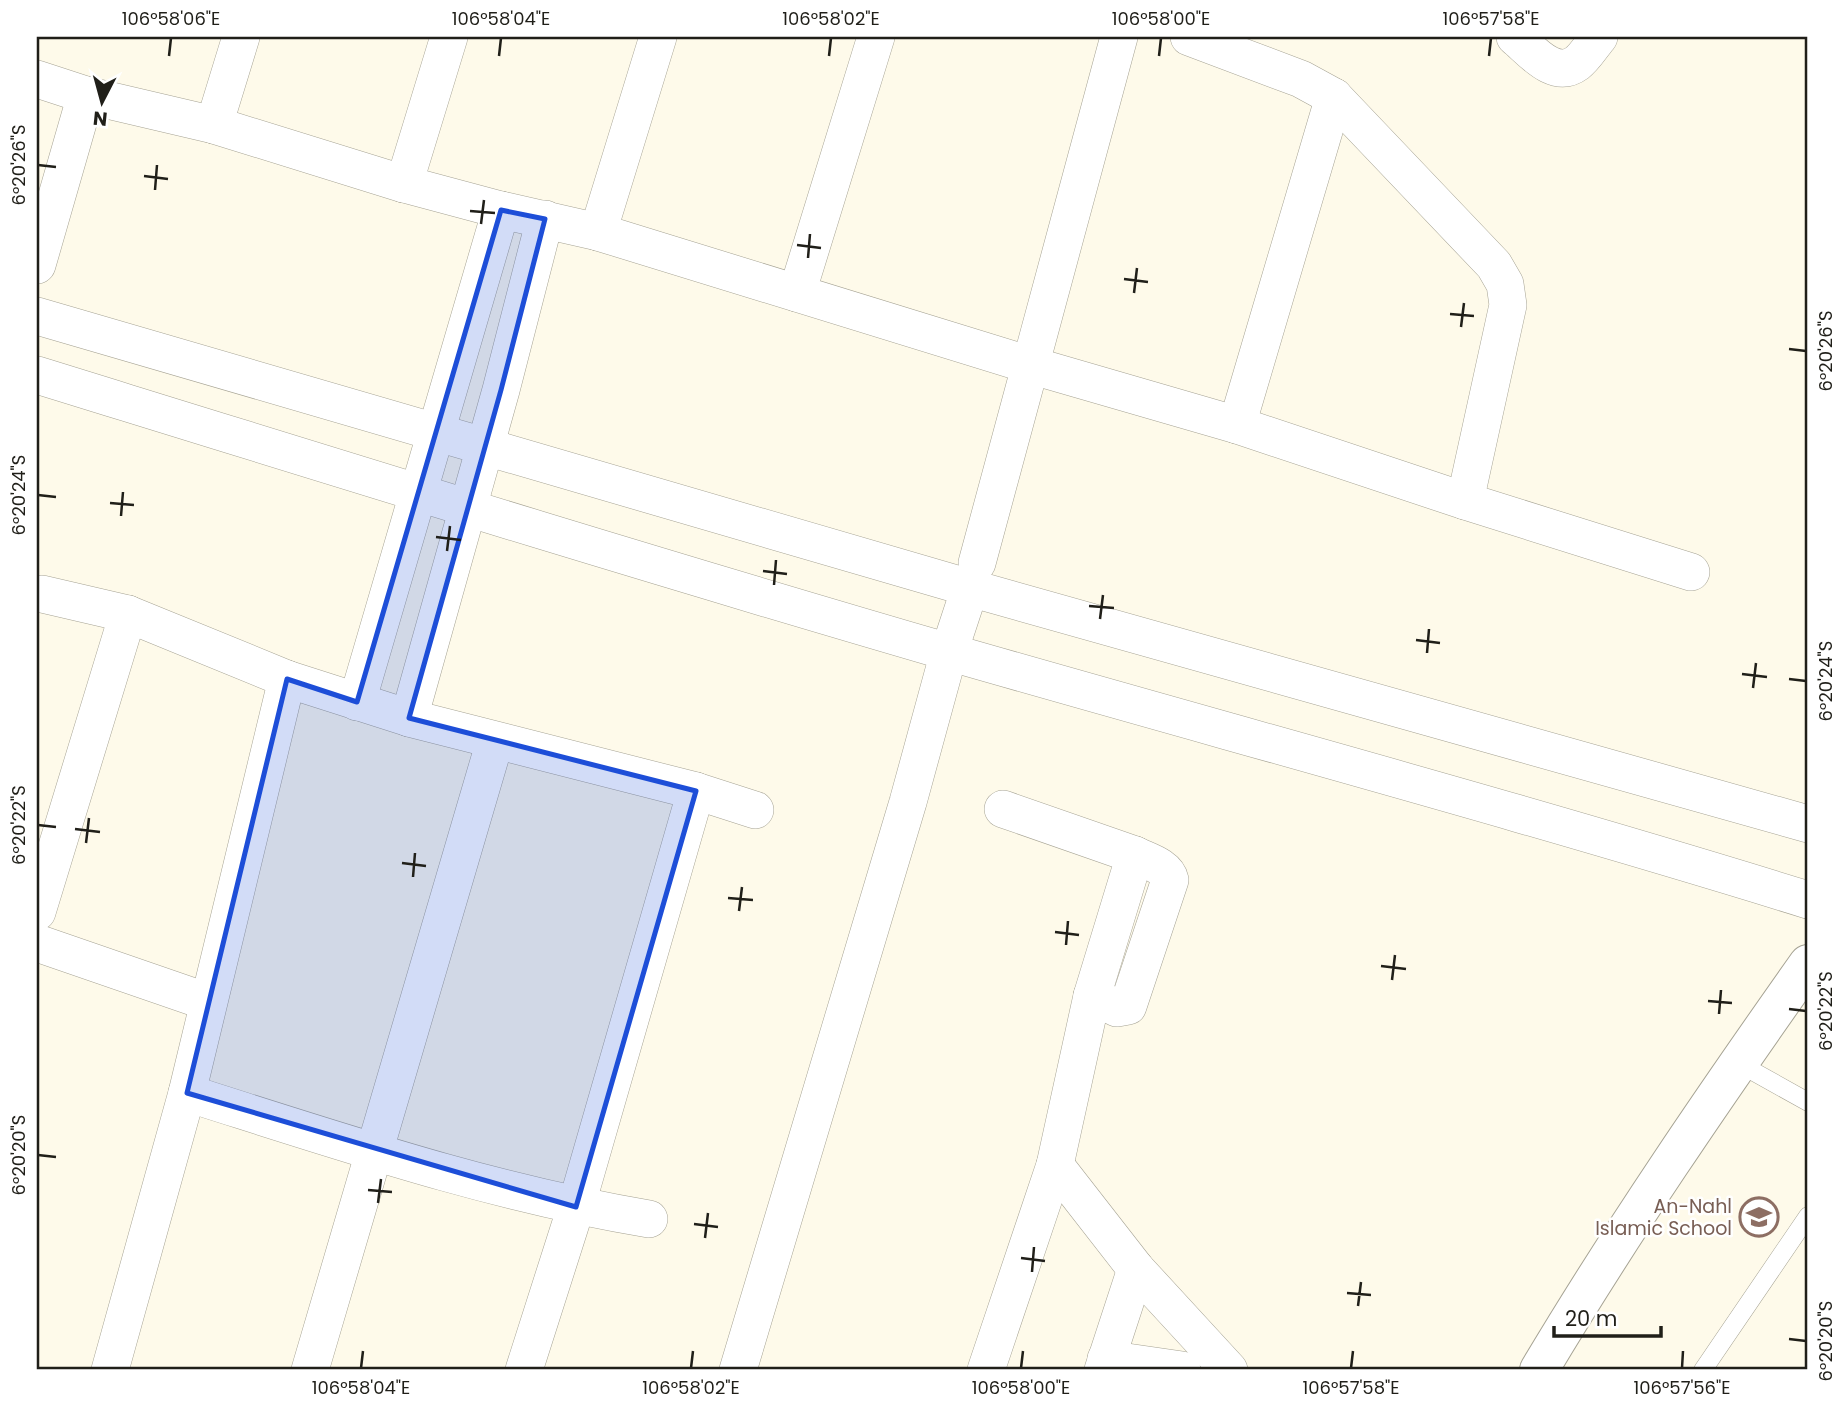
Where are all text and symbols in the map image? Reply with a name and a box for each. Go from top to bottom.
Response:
text: 106°58'06"E [122,6,220,31]
text: 106°58'04"E [452,6,550,31]
text: 106°58'02"E [782,6,880,31]
text: 106°58'00"E [1112,6,1210,31]
text: 106°57'58"E [1442,6,1540,31]
north arrow [66,66,136,136]
text: N [92,104,109,133]
text: 6°20'26"S [6,125,31,205]
text: 6°20'26"S [1813,311,1838,391]
text: 6°20'24"S [6,455,31,535]
text: 6°20'24"S [1813,641,1838,721]
text: 6°20'22"S [6,785,31,865]
text: 6°20'22"S [1813,971,1838,1051]
text: 6°20'20"S [6,1115,31,1195]
place label: An-Nahl Islamic School [1595,1193,1732,1242]
school or university icon: An-Nahl Islamic School [1738,1196,1780,1238]
scale bar [1554,1295,1661,1339]
text: 6°20'20"S [1813,1301,1838,1381]
text: 20 m [1565,1304,1618,1333]
text: 106°58'04"E [312,1375,410,1400]
text: 106°58'02"E [642,1375,740,1400]
text: 106°58'00"E [972,1375,1070,1400]
text: 106°57'58"E [1302,1375,1400,1400]
text: 106°57'56"E [1633,1375,1731,1400]

